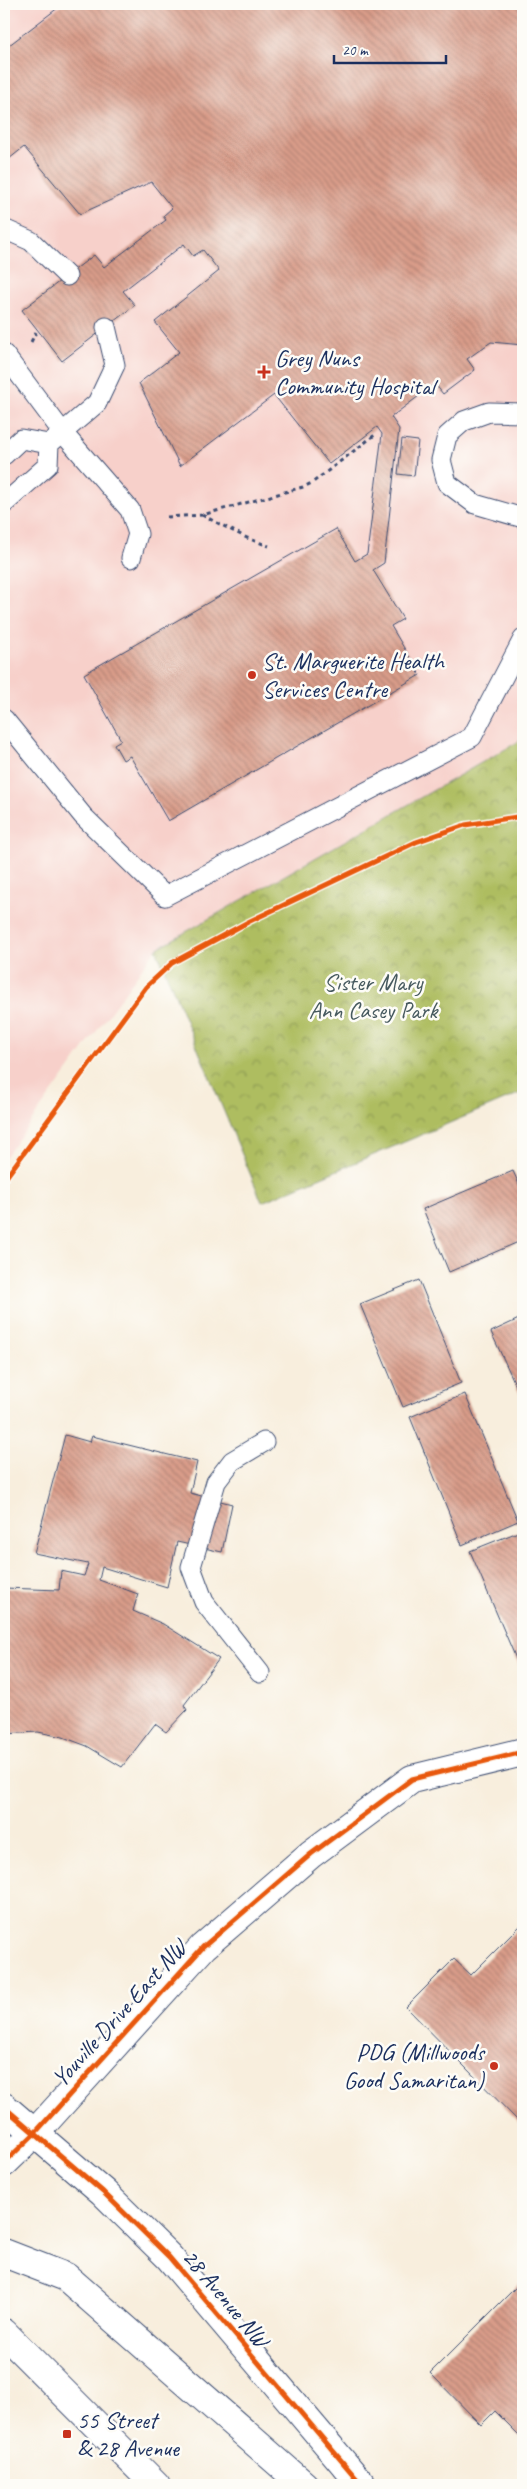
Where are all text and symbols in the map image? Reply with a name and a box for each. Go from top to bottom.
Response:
scale bar [334,32,447,64]
text: 20 m [342,41,369,60]
place label: Grey Nuns Community Hospital [275,343,439,401]
marker: Grey Nuns Community Hospital [257,365,271,379]
place label: St. Marguerite Health Services Centre [262,646,446,704]
marker: St. Marguerite Health Services Centre [246,669,258,681]
park label: Sister Mary Ann Casey Park [309,967,439,1025]
street label: Youville Drive East NW [45,1931,195,2093]
place label: PDG (Millwoods Good Samaritan) [344,2037,486,2095]
marker: PDG (Millwoods Good Samaritan) [488,2060,500,2072]
street label: 28 Avenue NW [176,2242,278,2356]
place label: 55 Street & 28 Avenue [77,2405,181,2463]
marker: 55 Street & 28 Avenue [61,2428,73,2440]

